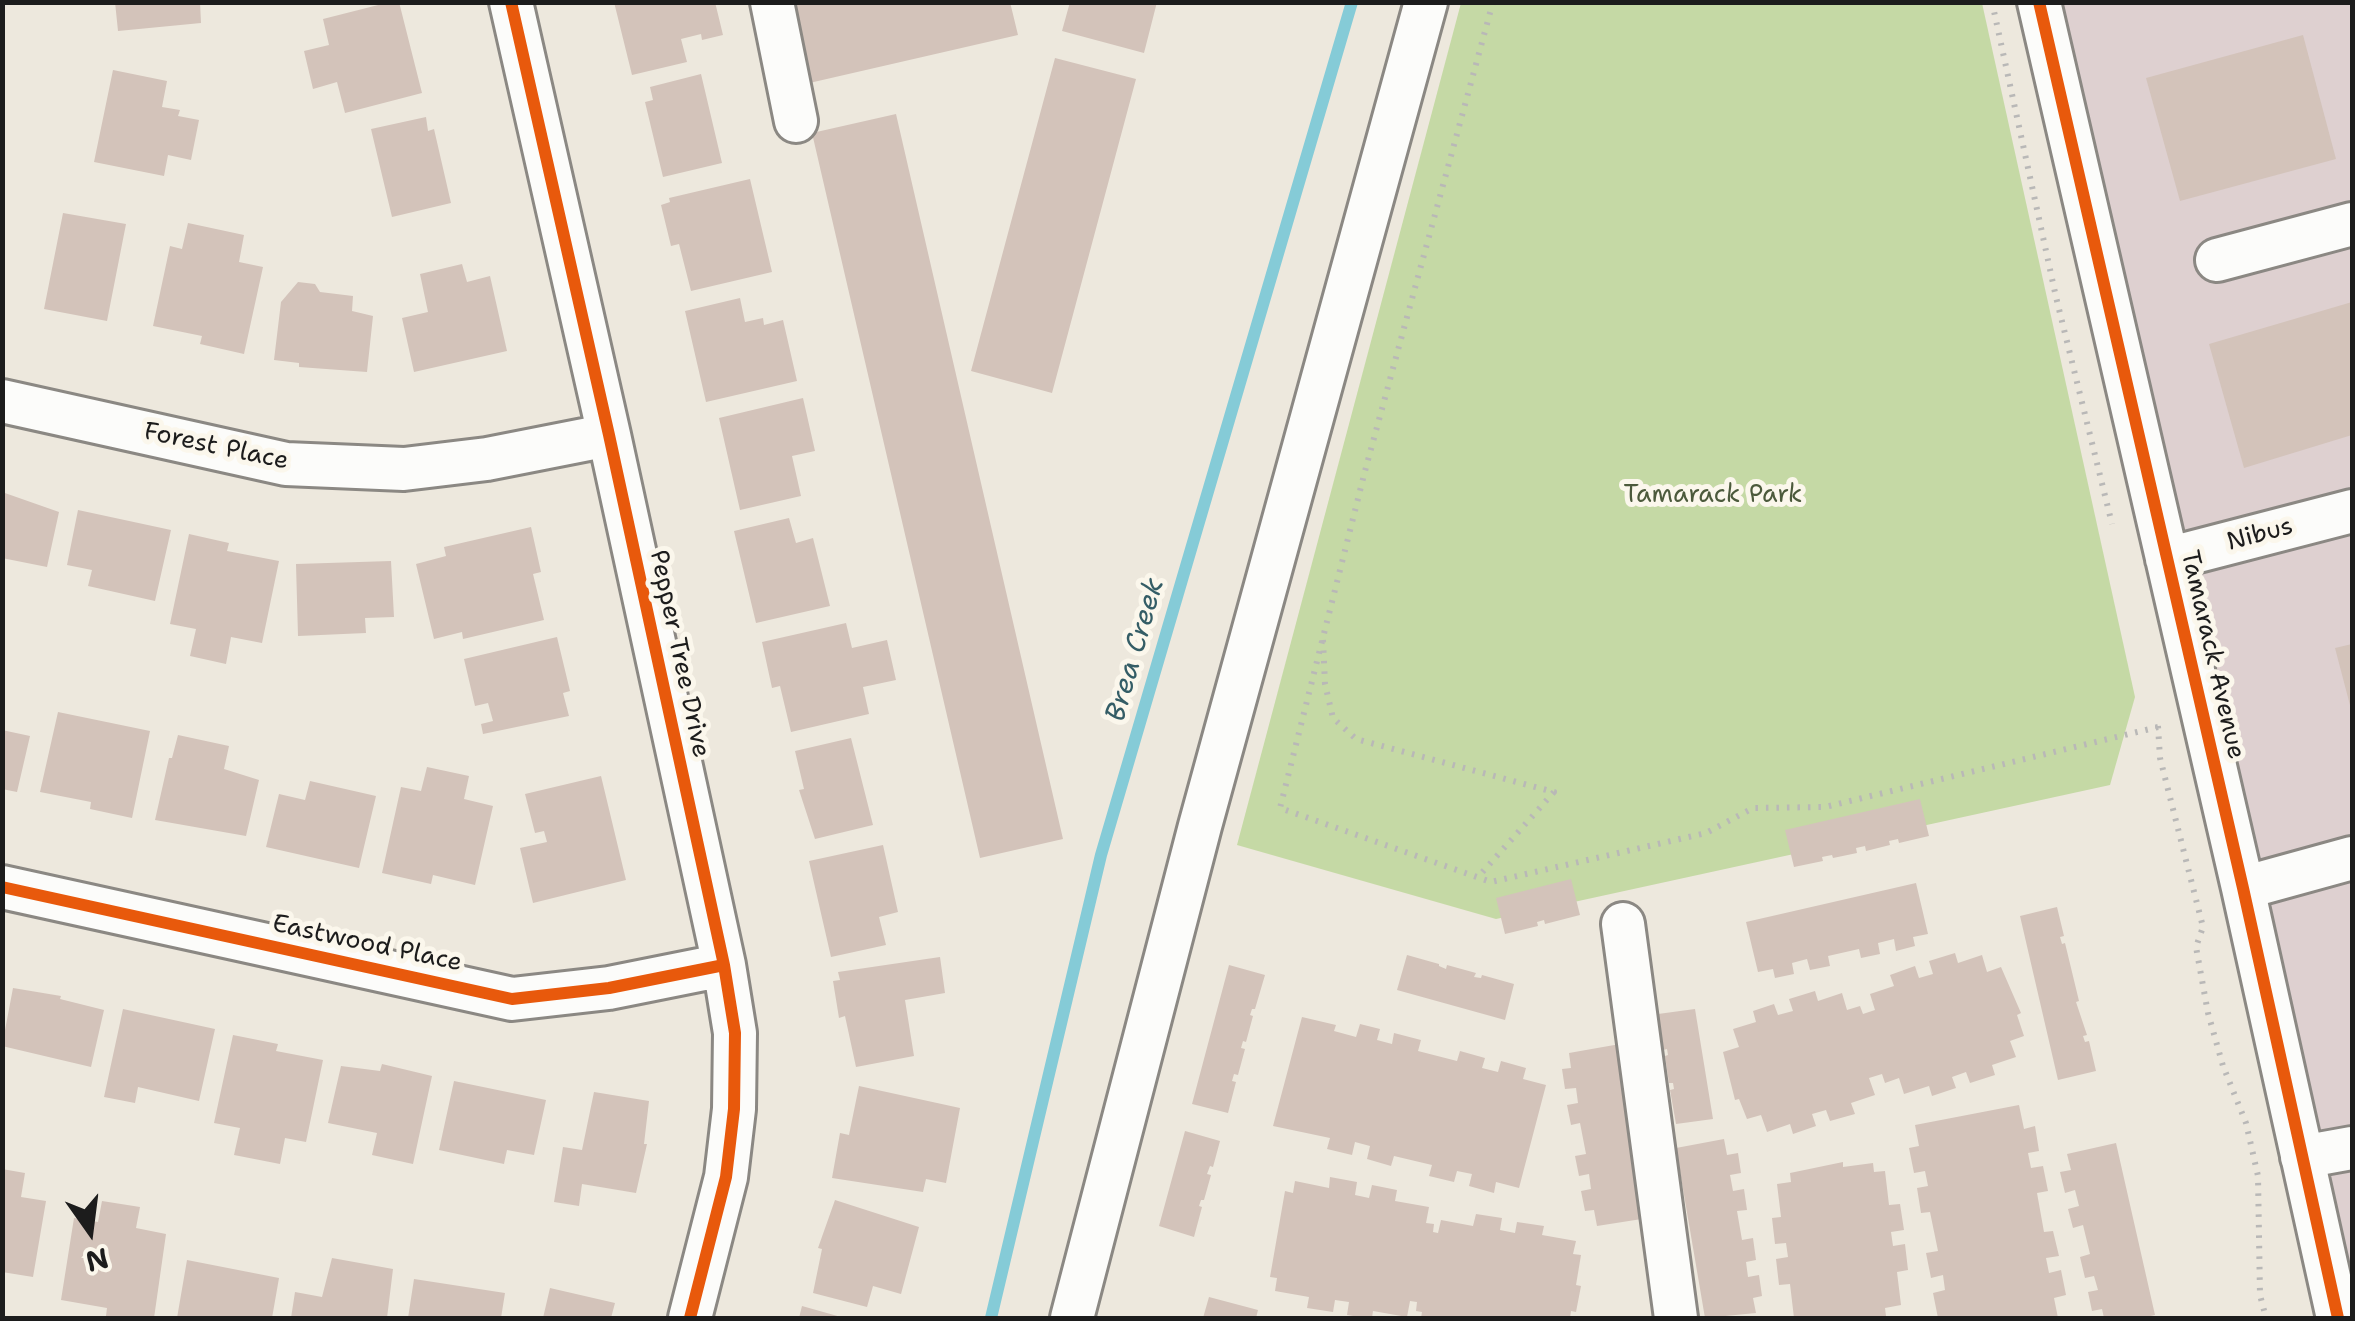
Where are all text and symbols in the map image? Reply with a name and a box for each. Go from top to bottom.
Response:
street label: Forest Place [141,417,291,477]
park label: Tamarack Park [1624,480,1802,510]
street label: Nibus [2224,512,2296,558]
street label: Pepper Tree Drive [642,548,716,760]
street label: Tamarack Avenue [2173,548,2251,762]
water label: Brea Creek [1100,574,1172,726]
street label: Eastwood Place [269,909,465,979]
north arrow [40,1181,140,1281]
text: N [82,1239,113,1281]

